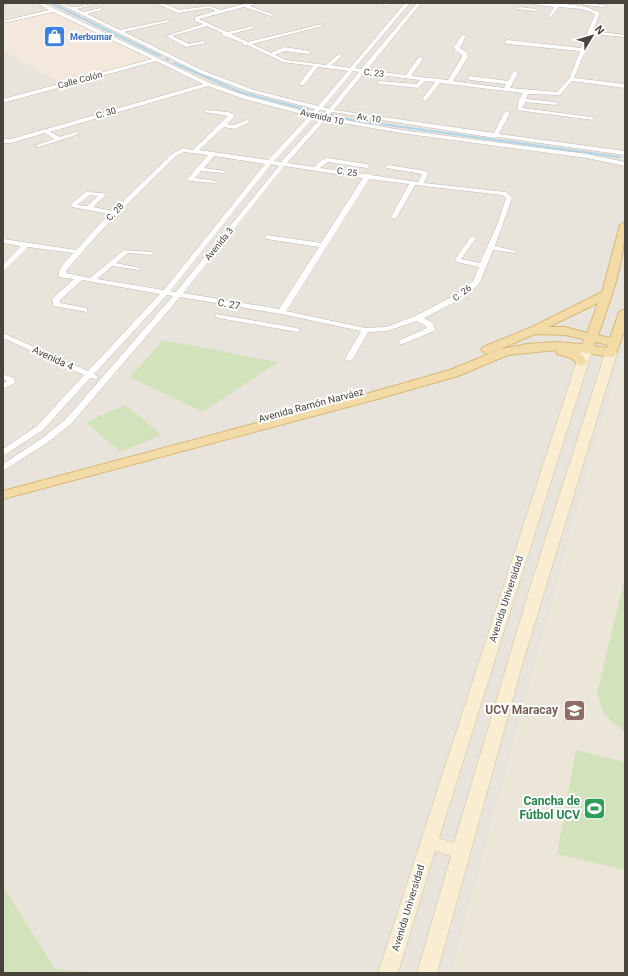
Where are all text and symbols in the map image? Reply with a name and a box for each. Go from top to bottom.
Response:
north arrow [572,16,612,56]
text: N [592,23,607,37]
shop icon: Merbumar [41,24,67,50]
place label: Merbumar [70,32,113,42]
street label: C. 23 [363,67,385,79]
street label: Calle Colón [57,69,103,91]
street label: C. 30 [95,105,117,121]
street label: Avenida 10 [299,107,345,127]
street label: Av. 10 [356,111,382,125]
street label: C. 25 [336,166,358,178]
street label: C. 28 [104,201,126,223]
street label: Avenida 3 [203,226,235,262]
street label: C. 26 [451,283,473,303]
street label: C. 27 [217,297,242,311]
street label: Avenida 4 [31,344,75,372]
street label: Avenida Ramón Narváez [257,386,365,424]
street label: Avenida Universidad [487,554,525,644]
school or university icon: UCV Maracay [561,697,587,723]
place label: UCV Maracay [485,703,559,717]
place label: Cancha de Fútbol UCV [519,794,581,822]
sports icon: Cancha de Fútbol UCV [582,795,608,821]
street label: Avenida Universidad [390,863,426,953]

